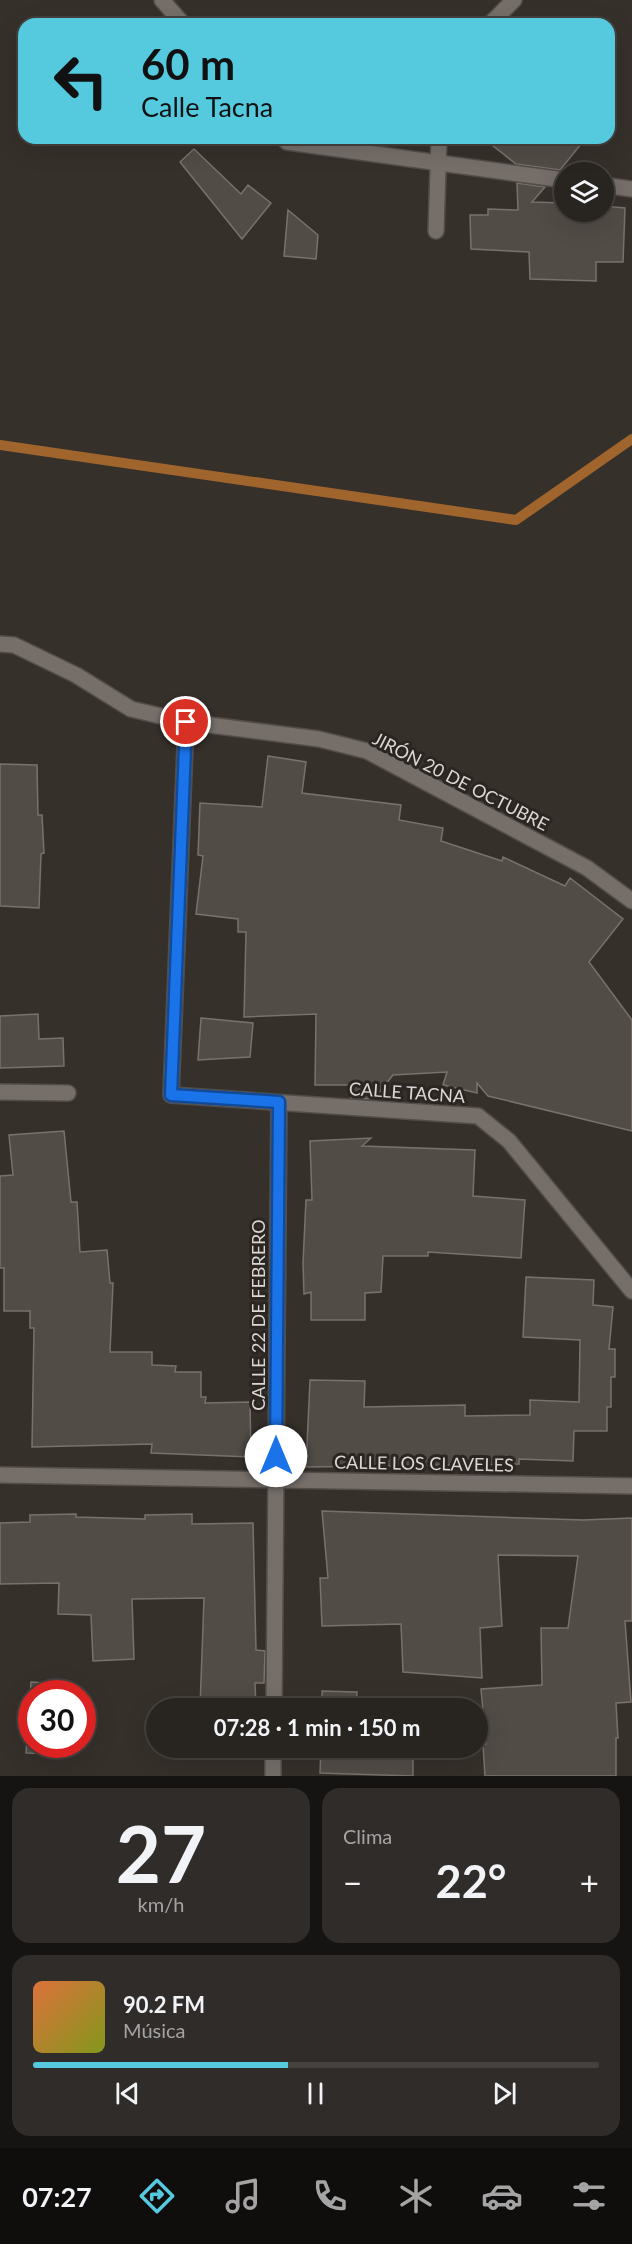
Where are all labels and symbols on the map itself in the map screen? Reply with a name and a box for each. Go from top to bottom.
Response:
pin [160,696,211,747]
street label: JIRÓN 20 DE OCTUBRE [369,727,553,835]
street label: CALLE TACNA [348,1077,467,1107]
street label: CALLE 22 DE FEBRERO [247,1219,269,1411]
position arrow [244,1424,308,1488]
street label: CALLE LOS CLAVELES [334,1450,514,1476]
speed limit sign: 30 [18,1680,96,1758]

